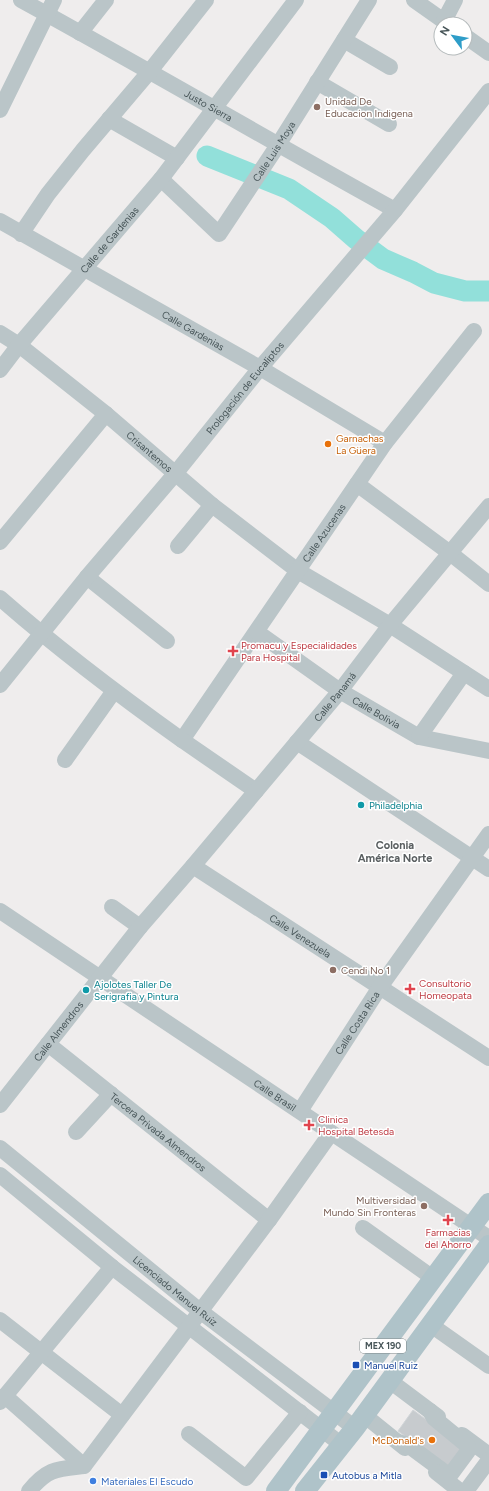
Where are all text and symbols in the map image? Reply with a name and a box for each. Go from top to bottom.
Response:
north arrow [433,16,473,56]
text: N [437,24,453,38]
street label: Justo Sierra [182,87,235,124]
place label: Unidad De Educacion Indigena [325,95,413,120]
marker: Unidad De Educacion Indigena [312,102,322,112]
street label: Calle Luis Moya [250,119,298,184]
street label: Calle de Gardenias [77,204,142,276]
street label: Calle Gardenias [159,308,227,354]
street label: Prologación de Eucaliptos [203,339,287,437]
street label: Crisantemos [124,428,175,475]
place label: Garnachas La Güera [336,432,384,457]
marker: Garnachas La Güera [323,439,333,449]
street label: Calle Azucenas [299,501,349,565]
place label: Promacu y Especialidades Para Hospital [241,639,357,664]
marker: Promacu y Especialidades Para Hospital [228,646,238,656]
street label: Calle Panamá [311,670,359,724]
street label: Calle Bolivia [350,693,403,732]
place label: Philadelphia [369,799,422,812]
marker: Philadelphia [356,800,366,810]
district label: Colonia América Norte [358,839,432,865]
street label: Calle Venezuela [267,911,333,961]
place label: Cendi No 1 [341,964,390,977]
marker: Cendi No 1 [328,965,338,975]
place label: Consultorio Homeopata [419,977,472,1002]
place label: Ajolotes Taller De Serigrafia y Pintura [94,978,179,1003]
marker: Consultorio Homeopata [404,983,416,995]
marker: Ajolotes Taller De Serigrafia y Pintura [81,985,91,995]
street label: Calle Costa Rica [332,989,383,1057]
street label: Calle Almendros [31,998,86,1064]
street label: Calle Brasil [251,1077,299,1114]
street label: Tercera Privada Almendros [107,1090,209,1175]
place label: Clinica Hospital Betesda [318,1113,394,1138]
marker: Clinica Hospital Betesda [303,1119,315,1131]
place label: Multiversidad Mundo Sin Fronteras [323,1194,416,1219]
marker: Multiversidad Mundo Sin Fronteras [419,1201,429,1211]
marker: Farmacias del Ahorro [443,1215,453,1225]
place label: Farmacias del Ahorro [425,1226,472,1251]
street label: Licenciado Manuel Ruiz [130,1253,220,1329]
road number: MEX 190 [360,1339,406,1353]
place label: Manuel Ruiz [364,1359,418,1372]
marker: Manuel Ruiz [351,1360,361,1370]
place label: McDonald's [372,1434,424,1447]
marker: McDonald's [427,1435,437,1445]
place label: Autobus a Mitla [332,1469,402,1482]
marker: Autobus a Mitla [319,1470,329,1480]
place label: Materiales El Escudo [101,1475,193,1488]
marker: Materiales El Escudo [88,1476,98,1486]

